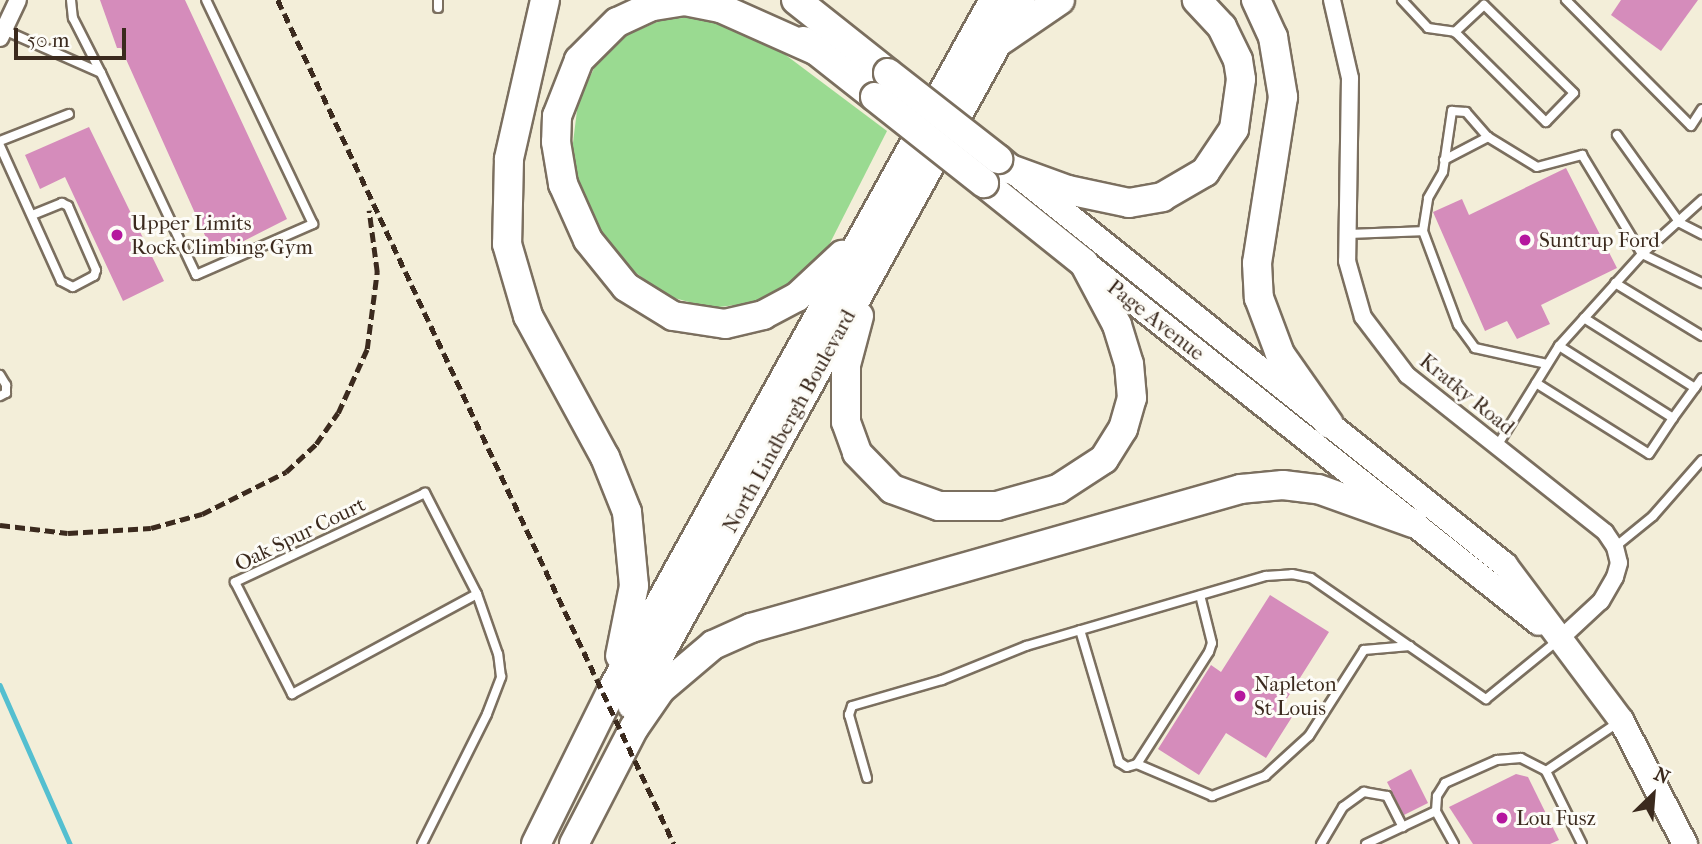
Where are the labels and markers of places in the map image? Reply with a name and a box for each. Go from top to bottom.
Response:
place label: Upper Limits Rock Climbing Gym [131,210,313,260]
marker: Upper Limits Rock Climbing Gym [109,227,125,243]
place label: Suntrup Ford [1539,227,1660,253]
marker: Suntrup Ford [1517,232,1533,248]
place label: Napleton St Louis [1254,671,1337,721]
marker: Napleton St Louis [1232,688,1248,704]
place label: Lou Fusz [1516,805,1596,831]
marker: Lou Fusz [1494,810,1510,826]

